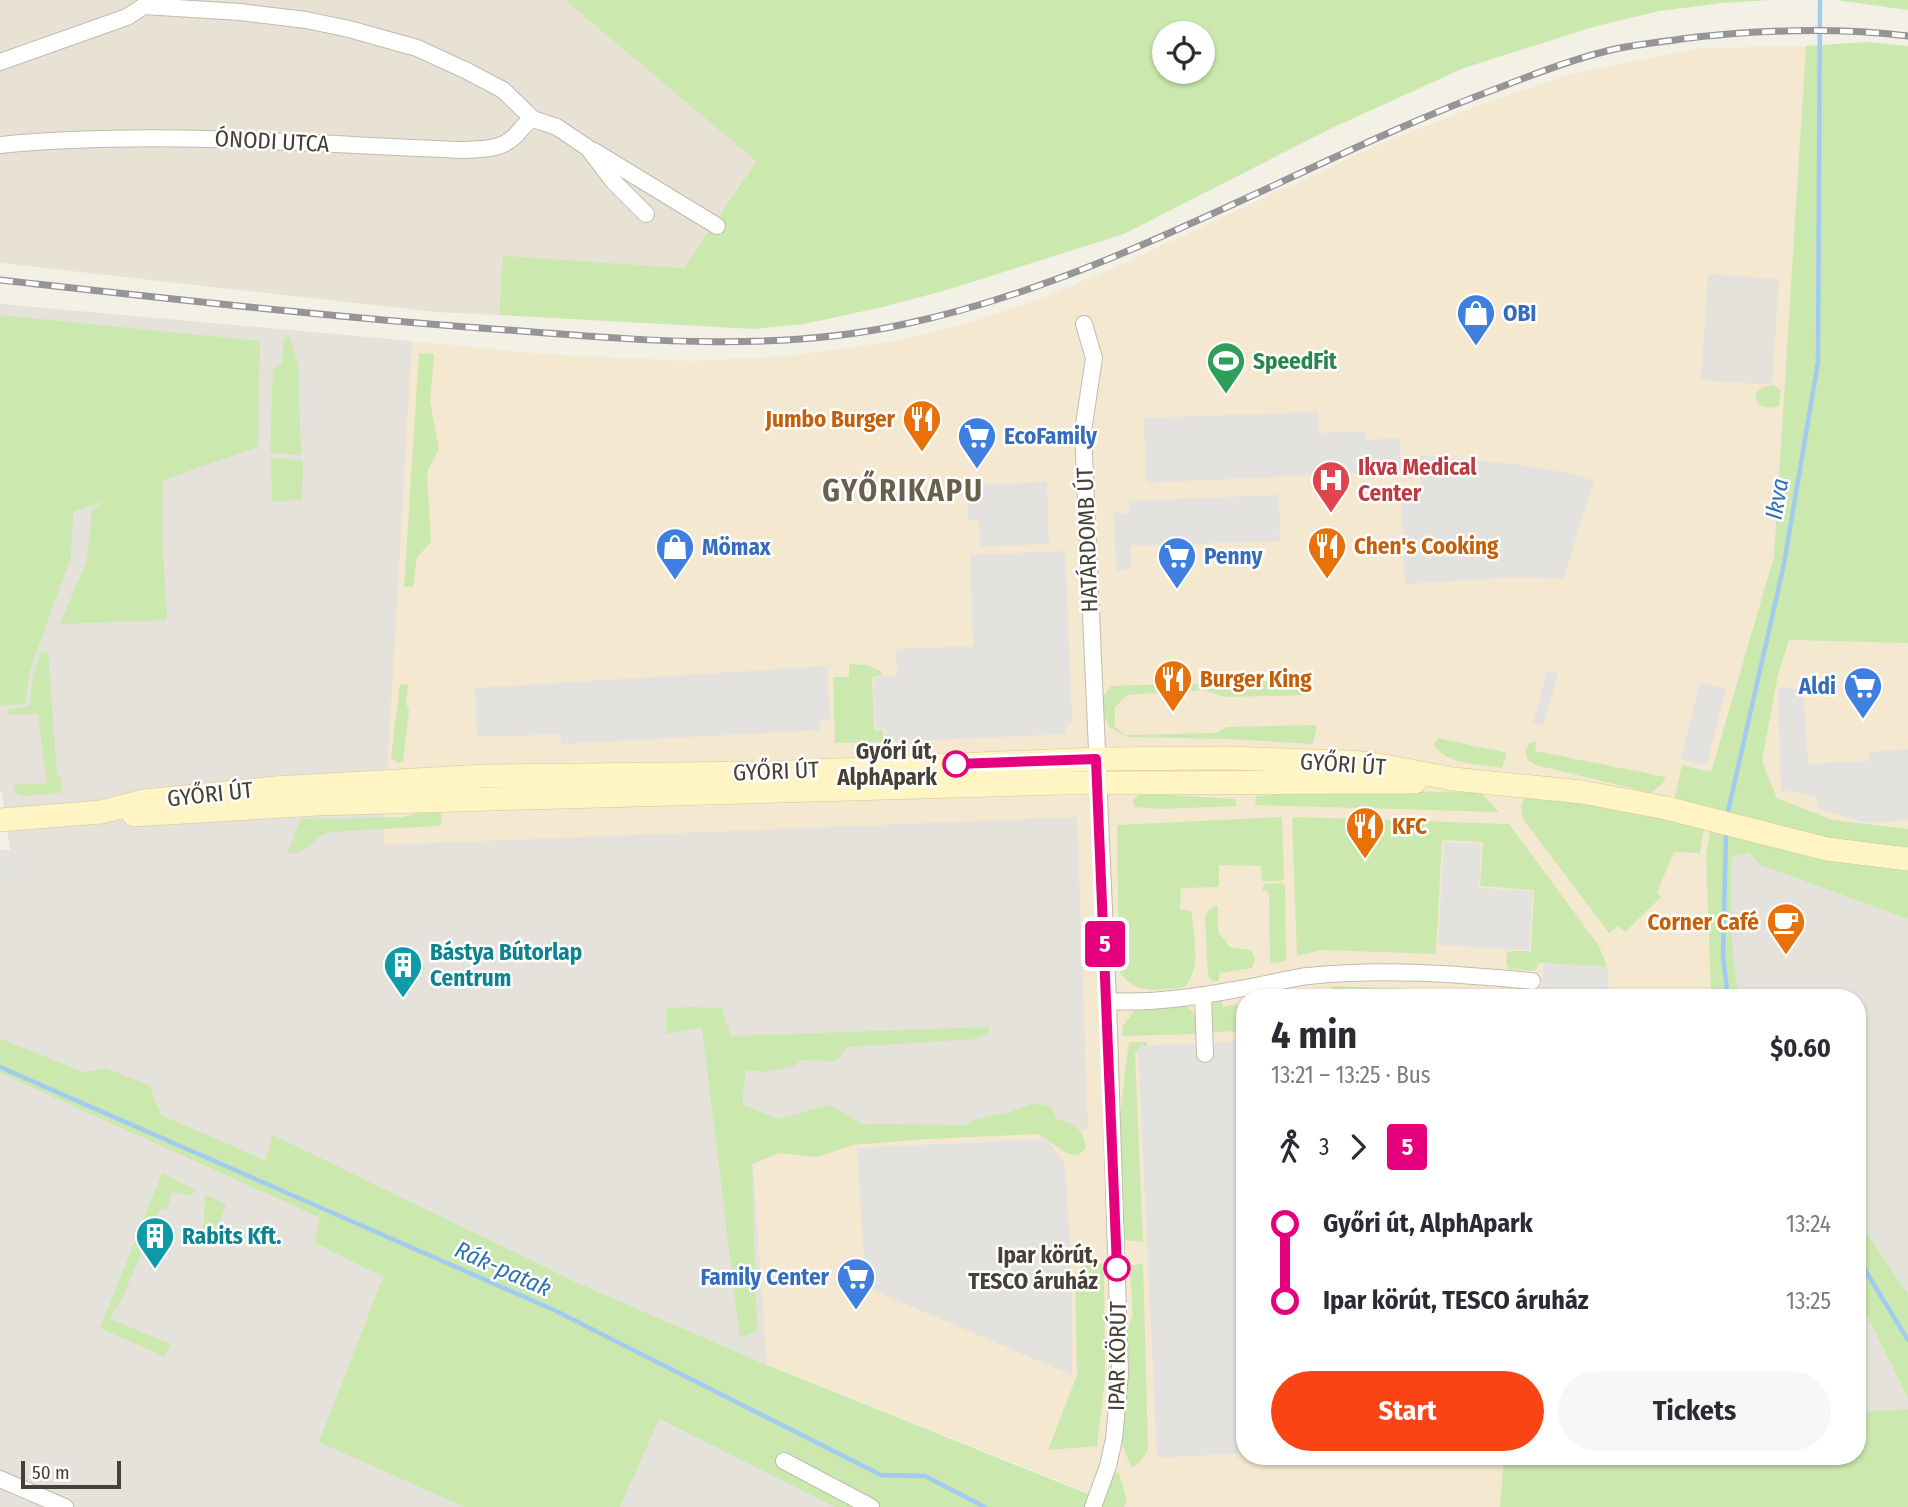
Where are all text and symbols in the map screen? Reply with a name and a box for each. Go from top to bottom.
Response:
map controls [1152,21,1215,84]
button: locate [1152,21,1215,84]
street label: ÓNODI UTCA [214,124,330,158]
shop icon: OBI [1455,292,1497,347]
place label: OBI [1503,299,1537,327]
sports icon: SpeedFit [1205,340,1247,395]
place label: SpeedFit [1253,347,1338,375]
restaurant icon: Jumbo Burger [901,398,943,453]
place label: Jumbo Burger [764,405,896,433]
supermarket icon: EcoFamily [956,415,998,470]
place label: EcoFamily [1004,422,1098,450]
place label: Ikva Medical Center [1358,453,1477,507]
hospital icon: Ikva Medical Center [1310,459,1352,514]
street label: HATÁRDOMB ÚT [1069,467,1104,613]
district label: GYŐRIKAPU [822,470,984,509]
water label: Ikva [1760,476,1794,522]
restaurant icon: Chen's Cooking [1306,525,1348,580]
shop icon: Mömax [654,526,696,581]
place label: Chen's Cooking [1354,532,1499,560]
place label: Mömax [702,533,772,561]
supermarket icon: Penny [1156,535,1198,590]
place label: Penny [1204,542,1263,570]
restaurant icon: Burger King [1152,658,1194,713]
place label: Burger King [1200,665,1312,693]
supermarket icon: Aldi [1842,665,1884,720]
place label: Aldi [1798,672,1836,700]
place label: Győri út, AlphApark [836,737,937,791]
street label: GYŐRI ÚT [1299,745,1387,781]
marker: Győri út, AlphApark [943,751,969,777]
street label: GYŐRI ÚT [732,753,820,786]
street label: GYŐRI ÚT [166,774,255,812]
restaurant icon: KFC [1344,805,1386,860]
place label: KFC [1392,812,1427,840]
cafe icon: Corner Café [1765,901,1807,956]
place label: Corner Café [1648,908,1759,936]
line badge: 5 [1082,921,1128,967]
text: 5 [1099,930,1111,958]
place label: Bástya Bútorlap Centrum [430,938,582,992]
building icon: Bástya Bútorlap Centrum [382,944,424,999]
text: 4 min [1271,1012,1357,1058]
text: $0.60 [1770,1033,1831,1064]
text: 13:21 – 13:25 · Bus [1271,1061,1431,1089]
icon: walk [1271,1128,1309,1166]
icon: forward [1339,1128,1377,1166]
text: 3 [1319,1133,1329,1161]
text: 5 [1401,1133,1413,1161]
text: Győri út, AlphApark [1323,1208,1533,1239]
text: 13:24 [1786,1210,1831,1238]
building icon: Rabits Kft. [134,1215,176,1270]
place label: Rabits Kft. [182,1222,282,1250]
water label: Rák-patak [450,1235,556,1303]
place label: Ipar körút, TESCO áruház [968,1241,1098,1295]
marker: Ipar körút, TESCO áruház [1104,1255,1130,1281]
supermarket icon: Family Center [835,1256,877,1311]
place label: Family Center [700,1263,830,1291]
text: Ipar körút, TESCO áruház [1323,1285,1589,1316]
text: 13:25 [1786,1287,1831,1315]
street label: IPAR KÖRÚT [1101,1301,1132,1411]
button: Start [1271,1371,1544,1451]
button: Tickets [1558,1371,1831,1451]
scale bar [21,1458,121,1490]
text: 50 m [32,1461,70,1484]

